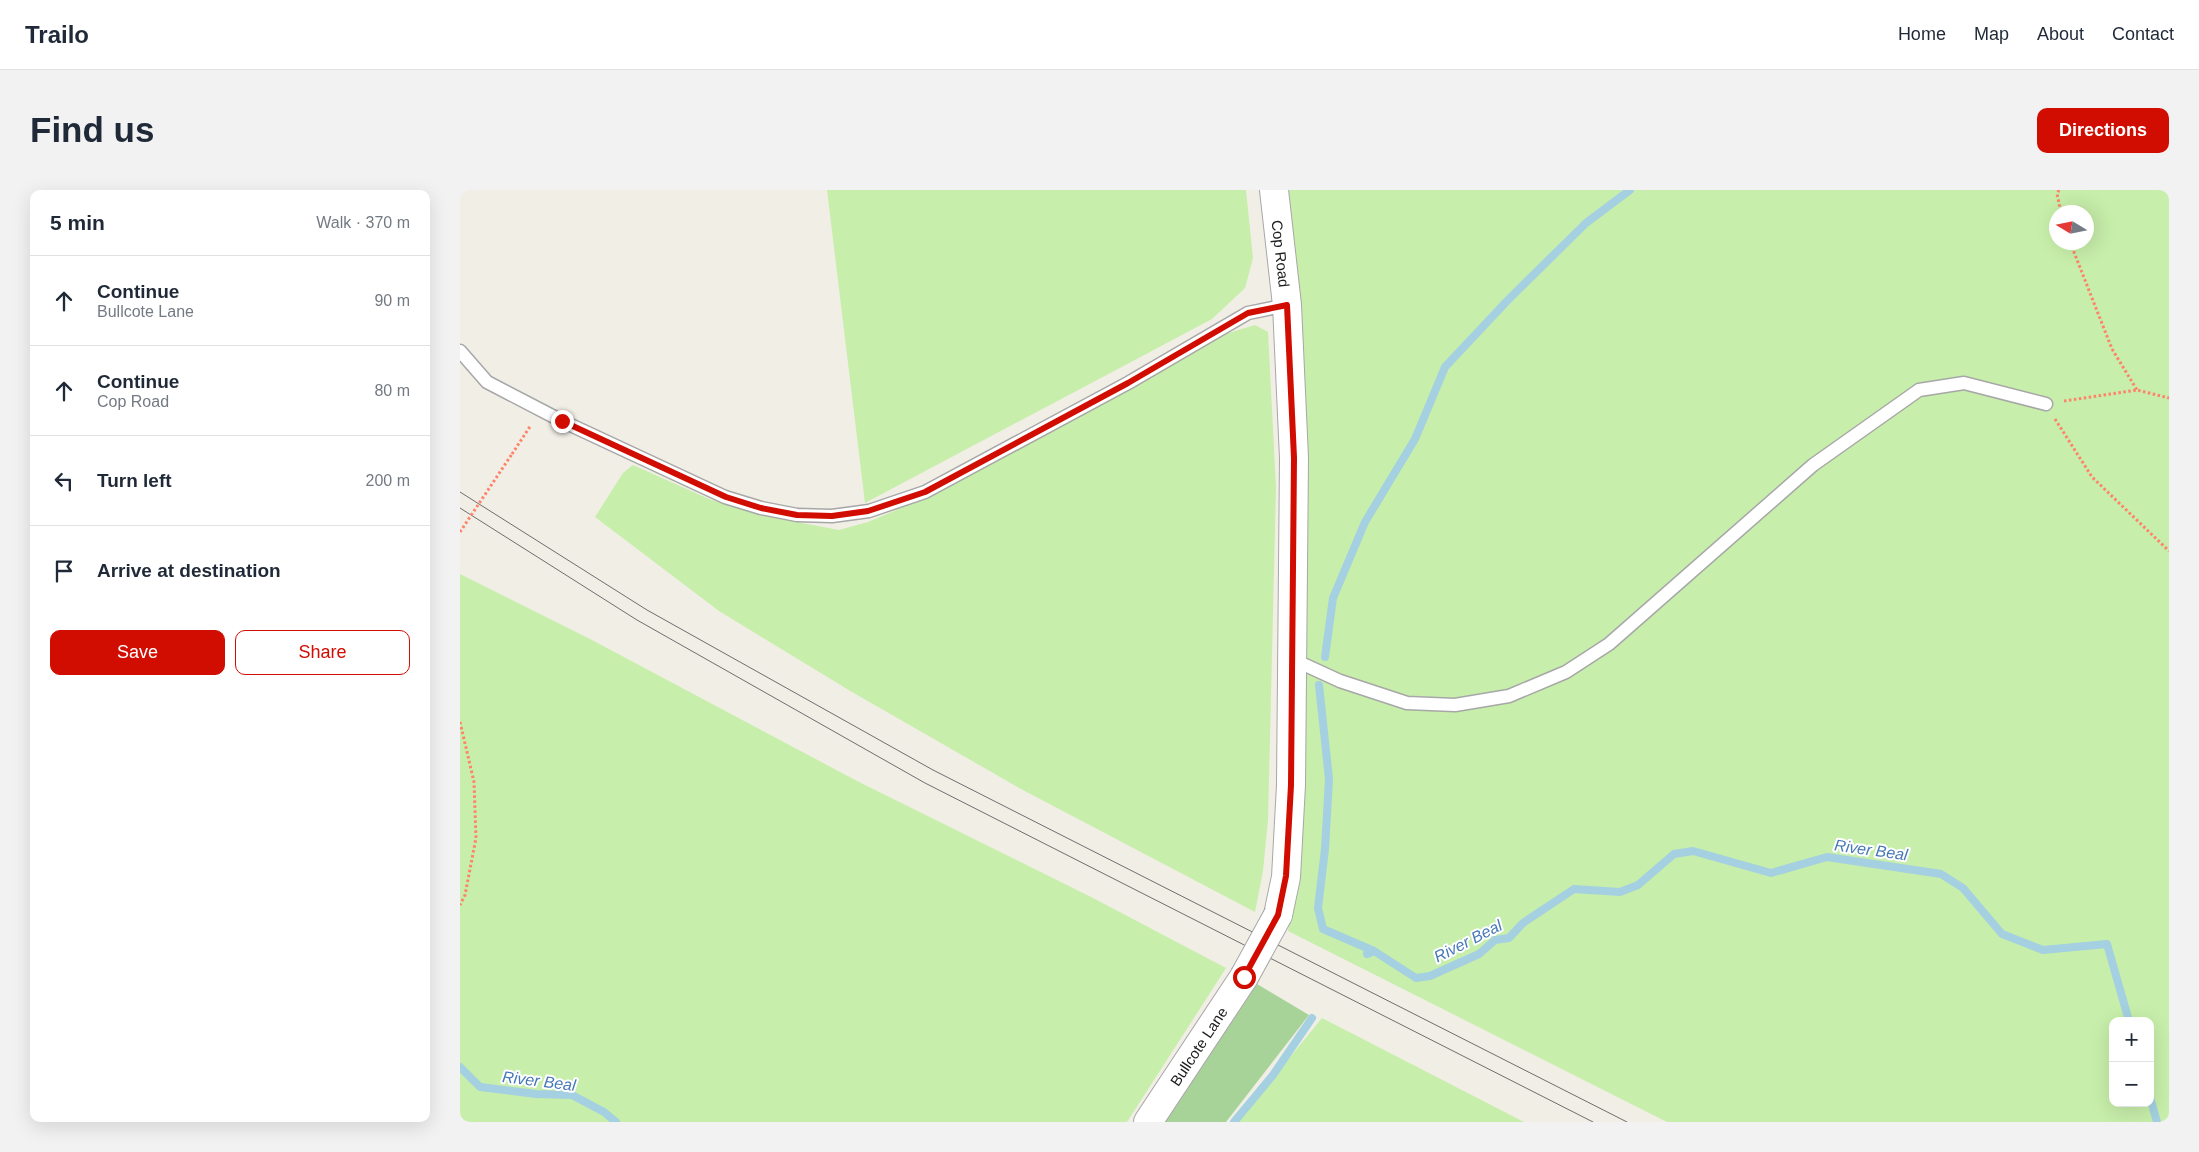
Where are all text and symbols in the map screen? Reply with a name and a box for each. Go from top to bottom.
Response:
text: Trailo [25,21,89,48]
text: Home [1898,24,1946,44]
text: Map [1974,24,2009,44]
text: About [2037,24,2084,44]
text: Contact [2112,24,2174,44]
button: Directions [2037,108,2169,153]
text: Find us [30,110,154,149]
north arrow [2049,205,2094,250]
text: 5 min [50,211,105,234]
text: Walk · 370 m [316,214,410,231]
street label: Cop Road [1269,219,1293,288]
text: Continue [97,281,179,302]
icon: ahead [50,287,78,315]
text: 90 m [374,292,410,309]
text: Bullcote Lane [97,303,194,320]
text: Continue [97,371,179,392]
icon: ahead [50,377,78,405]
text: 80 m [374,382,410,399]
text: Cop Road [97,393,169,410]
route end [551,410,574,433]
icon: left [50,467,78,495]
text: Turn left [97,470,172,491]
text: 200 m [366,472,410,489]
icon: arrive [50,557,78,585]
text: Arrive at destination [97,560,281,581]
button: Save [50,630,225,675]
button: Share [235,630,410,675]
water label: River Beal [1833,836,1909,864]
water label: River Beal [1431,916,1505,965]
route start [1233,966,1256,989]
street label: Bullcote Lane [1166,1004,1230,1089]
map controls [2109,1017,2154,1107]
button: + [2109,1017,2154,1062]
button: − [2109,1062,2154,1107]
water label: River Beal [501,1068,577,1094]

